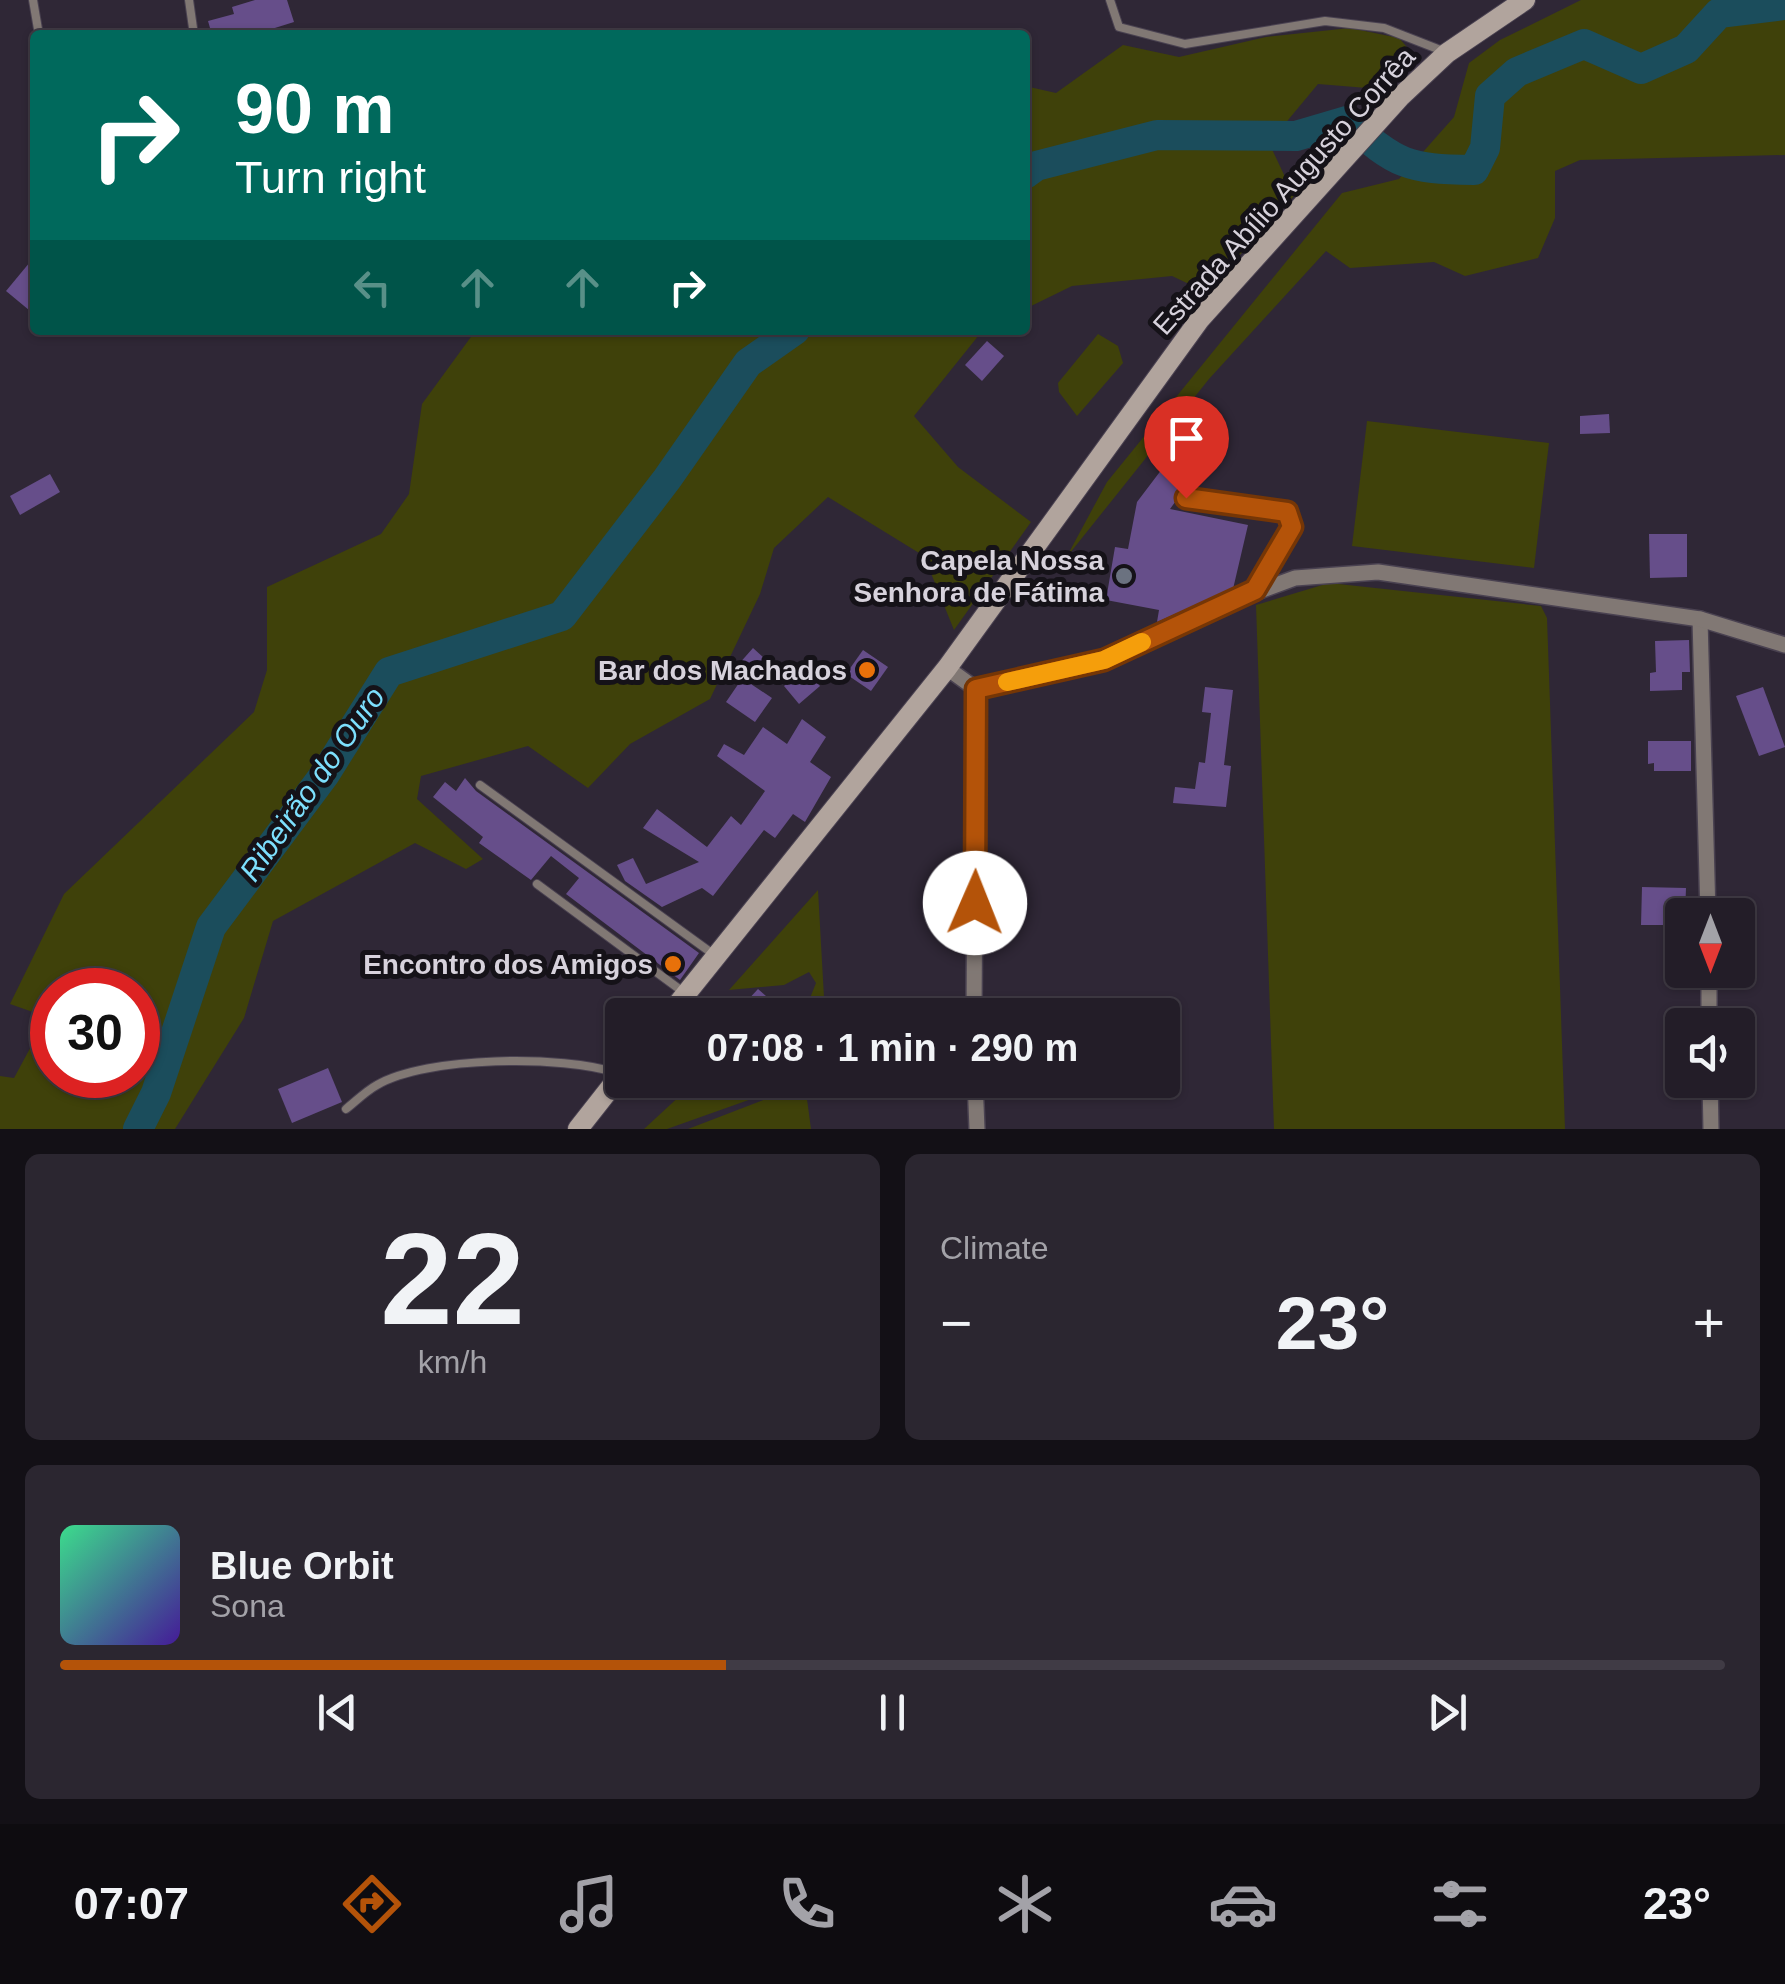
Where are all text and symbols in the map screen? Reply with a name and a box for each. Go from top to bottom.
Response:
street label: Estrada Abílio Augusto Corrêa [1147,41,1421,341]
icon: right [70,70,200,200]
text: 90 m [235,70,395,148]
text: Turn right [235,152,426,203]
icon: left [345,260,400,315]
icon: ahead [450,260,505,315]
icon: ahead [555,260,610,315]
icon: right [660,260,715,315]
pin [1144,396,1229,499]
icon: arrive [1159,411,1214,466]
place label: Capela Nossa Senhora de Fátima [853,545,1104,608]
marker: Capela Nossa Senhora de Fátima [1113,565,1135,587]
place label: Bar dos Machados [598,655,847,686]
marker: Bar dos Machados [856,659,878,681]
water label: Ribeirão do Ouro [233,681,391,887]
position arrow [923,851,1027,955]
north arrow [1665,898,1755,988]
map controls [1665,898,1755,1098]
place label: Encontro dos Amigos [363,949,653,980]
marker: Encontro dos Amigos [662,953,684,975]
speed limit sign: 30 [30,968,160,1098]
button: sound [1665,1008,1755,1098]
text: 07:08 · 1 min · 290 m [707,1027,1078,1069]
text: 22 [380,1206,525,1352]
text: Climate [940,1230,1048,1266]
text: 23° [1276,1281,1389,1365]
text: − [940,1292,972,1354]
text: + [1693,1292,1725,1354]
text: km/h [418,1344,487,1380]
text: Blue Orbit [210,1545,394,1587]
text: Sona [210,1588,285,1624]
icon: previous [310,1685,365,1740]
icon: pause [865,1685,920,1740]
icon: next [1420,1685,1475,1740]
icon: directions [337,1869,407,1939]
icon: music [554,1869,624,1939]
icon: phone [772,1869,842,1939]
icon: climate [990,1869,1060,1939]
icon: car [1208,1869,1278,1939]
icon: filters [1425,1869,1495,1939]
text: 07:07 [74,1878,189,1929]
text: 23° [1643,1878,1711,1929]

